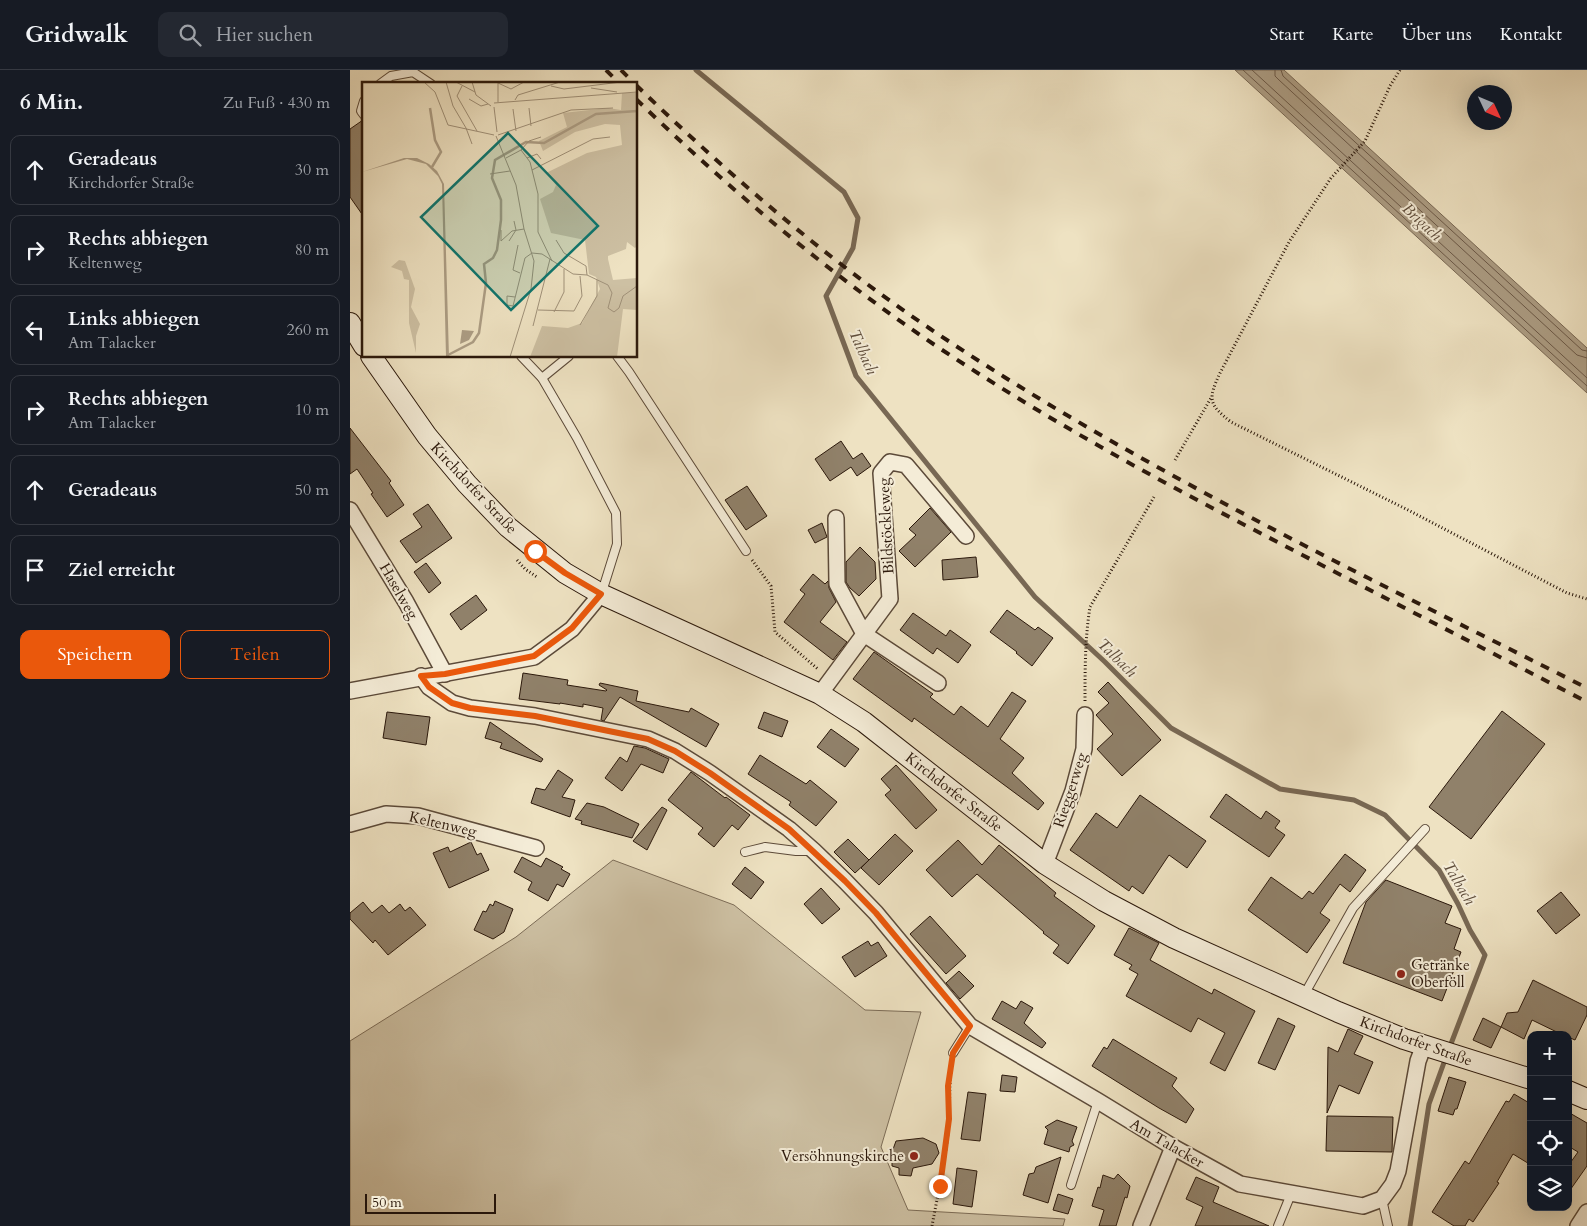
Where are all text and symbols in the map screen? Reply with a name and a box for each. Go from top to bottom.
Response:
search box [158,12,508,57]
text: Gridwalk [25,18,128,51]
icon: search [176,21,204,49]
text: Hier suchen [216,22,313,48]
text: Start [1269,22,1304,47]
text: Karte [1332,22,1374,47]
text: Über uns [1402,22,1472,47]
text: Kontakt [1500,22,1562,47]
inset map [362,82,638,358]
north arrow [1467,85,1512,130]
text: 6 Min. [20,88,83,117]
text: Zu Fuß · 430 m [223,92,330,114]
text: Geradeaus [68,146,157,172]
icon: ahead [21,156,49,184]
text: 30 m [295,159,329,181]
text: Kirchdorfer Straße [68,172,194,194]
water label: Brigach [1397,198,1447,246]
text: Rechts abbiegen [68,226,209,252]
icon: right [21,236,49,264]
text: 80 m [295,239,329,261]
text: Keltenweg [68,252,142,274]
text: Links abbiegen [68,306,200,332]
icon: left [21,316,49,344]
text: 260 m [287,319,329,341]
water label: Talbach [843,326,883,379]
text: Am Talacker [68,332,156,354]
text: Rechts abbiegen [68,386,209,412]
icon: right [21,396,49,424]
text: 10 m [295,399,329,421]
text: Am Talacker [68,412,156,434]
street label: Kirchdorfer Straße [426,438,522,538]
icon: ahead [21,476,49,504]
text: Geradeaus [68,477,157,503]
street label: Bildstöckleweg [873,477,899,575]
text: 50 m [295,479,329,501]
route start [524,540,547,563]
icon: arrive [21,556,49,584]
text: Ziel erreicht [68,557,175,583]
street label: Haselweg [375,559,423,623]
button: Speichern [20,630,170,679]
button: Teilen [180,630,330,679]
water label: Talbach [1092,634,1142,683]
street label: Kirchdorfer Straße [901,748,1007,836]
street label: Rieggerweg [1048,749,1092,830]
street label: Keltenweg [407,806,479,842]
water label: Talbach [1437,857,1481,909]
place label: Getränke Oberföll [1411,955,1470,992]
marker: Getränke Oberföll [1395,968,1407,980]
street label: Kirchdorfer Straße [1357,1011,1475,1071]
map controls [1527,1031,1572,1211]
button: + [1527,1031,1572,1076]
button: − [1527,1076,1572,1121]
street label: Am Talacker [1126,1114,1208,1173]
button: locate [1527,1121,1572,1166]
place label: Versöhnungskirche [781,1146,904,1166]
marker: Versöhnungskirche [908,1150,920,1162]
button: layers [1527,1166,1572,1211]
route end [929,1175,952,1198]
scale bar [365,1191,496,1214]
text: 50 m [372,1193,402,1212]

